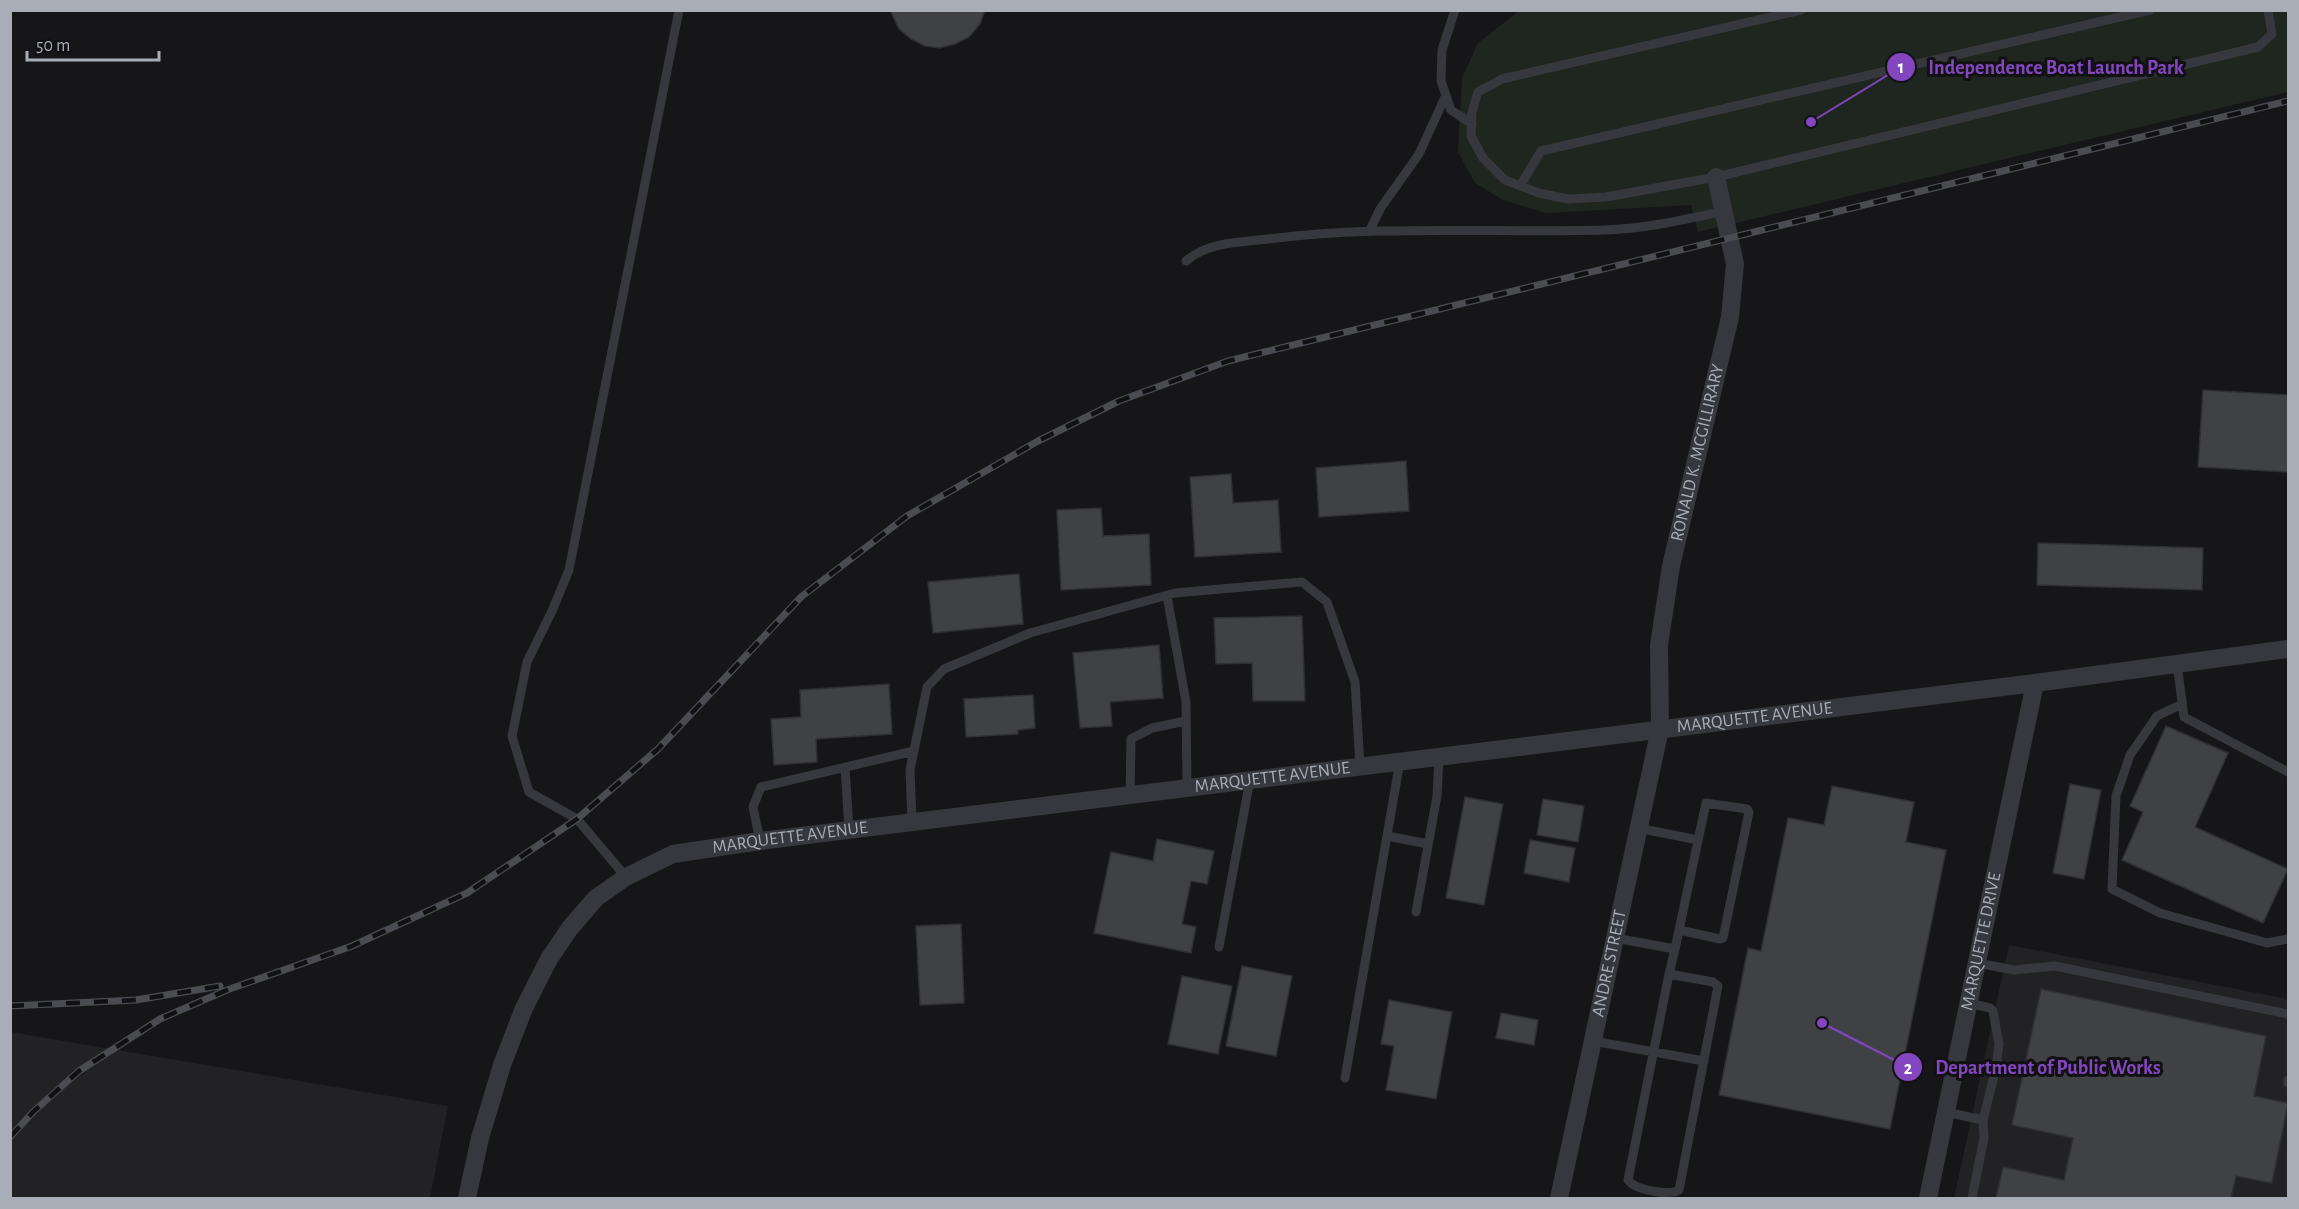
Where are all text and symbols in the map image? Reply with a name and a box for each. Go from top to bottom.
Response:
scale bar [27,24,159,62]
text: 50 m [36,37,70,55]
callout: Independence Boat Launch Park [1886,48,2196,86]
text: Independence Boat Launch Park [1928,58,2184,78]
text: 1 [1898,59,1904,77]
street label: RONALD K. MCGILLIRARY [1668,362,1728,543]
street label: MARQUETTE AVENUE [1676,699,1834,736]
street label: MARQUETTE AVENUE [1194,759,1351,796]
street label: MARQUETTE AVENUE [711,819,869,857]
street label: MARQUETTE DRIVE [1958,871,2004,1012]
street label: ANDRE STREET [1589,908,1630,1019]
callout: Department of Public Works [1893,1048,2172,1086]
text: Department of Public Works [1935,1058,2161,1078]
text: 2 [1904,1060,1913,1078]

